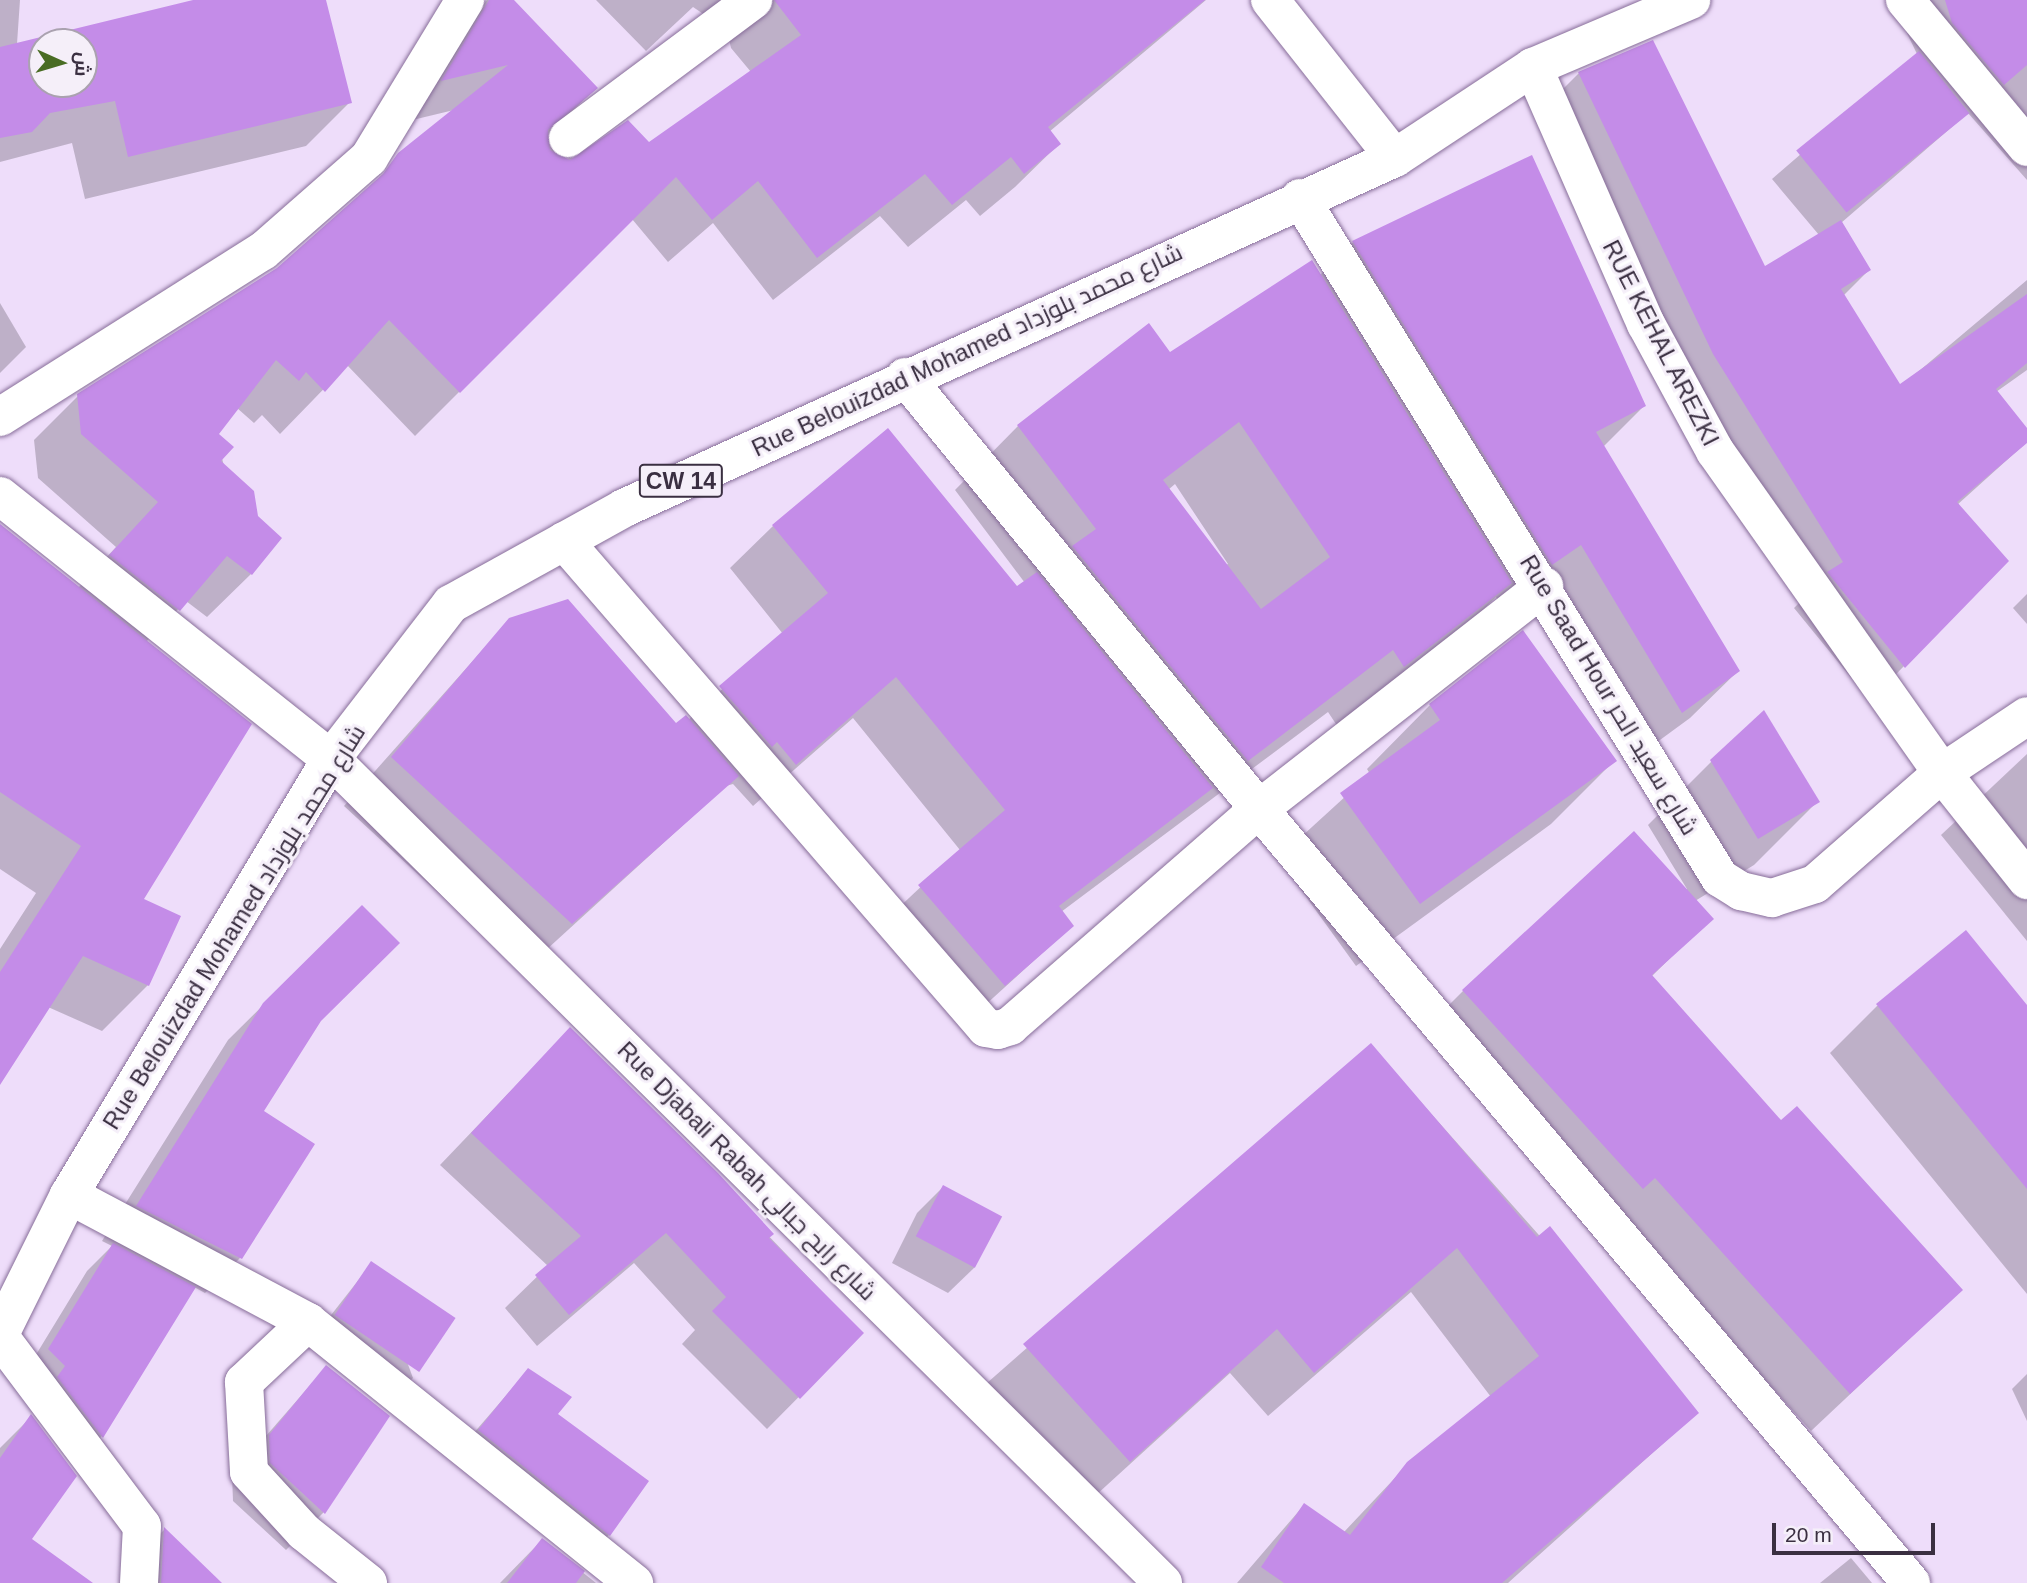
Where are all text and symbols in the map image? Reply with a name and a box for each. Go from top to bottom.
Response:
north arrow [28,28,98,98]
text: ش [71,51,94,77]
street label: RUE KEHAL AREZKI [1596,234,1726,452]
street label: Rue Belouizdad Mohamed شارع محمد بلوزداد [747,237,1187,463]
road number: CW 14 [637,461,725,500]
street label: Rue Saad Hour شارع سعيد الحر [1514,550,1704,840]
street label: Rue Belouizdad Mohamed شارع محمد بلوزداد [97,719,371,1135]
street label: Rue Djabali Rabah شارع رابح جبالي [612,1036,882,1306]
scale bar [1775,1510,1938,1554]
text: 20 m [1785,1523,1832,1546]

